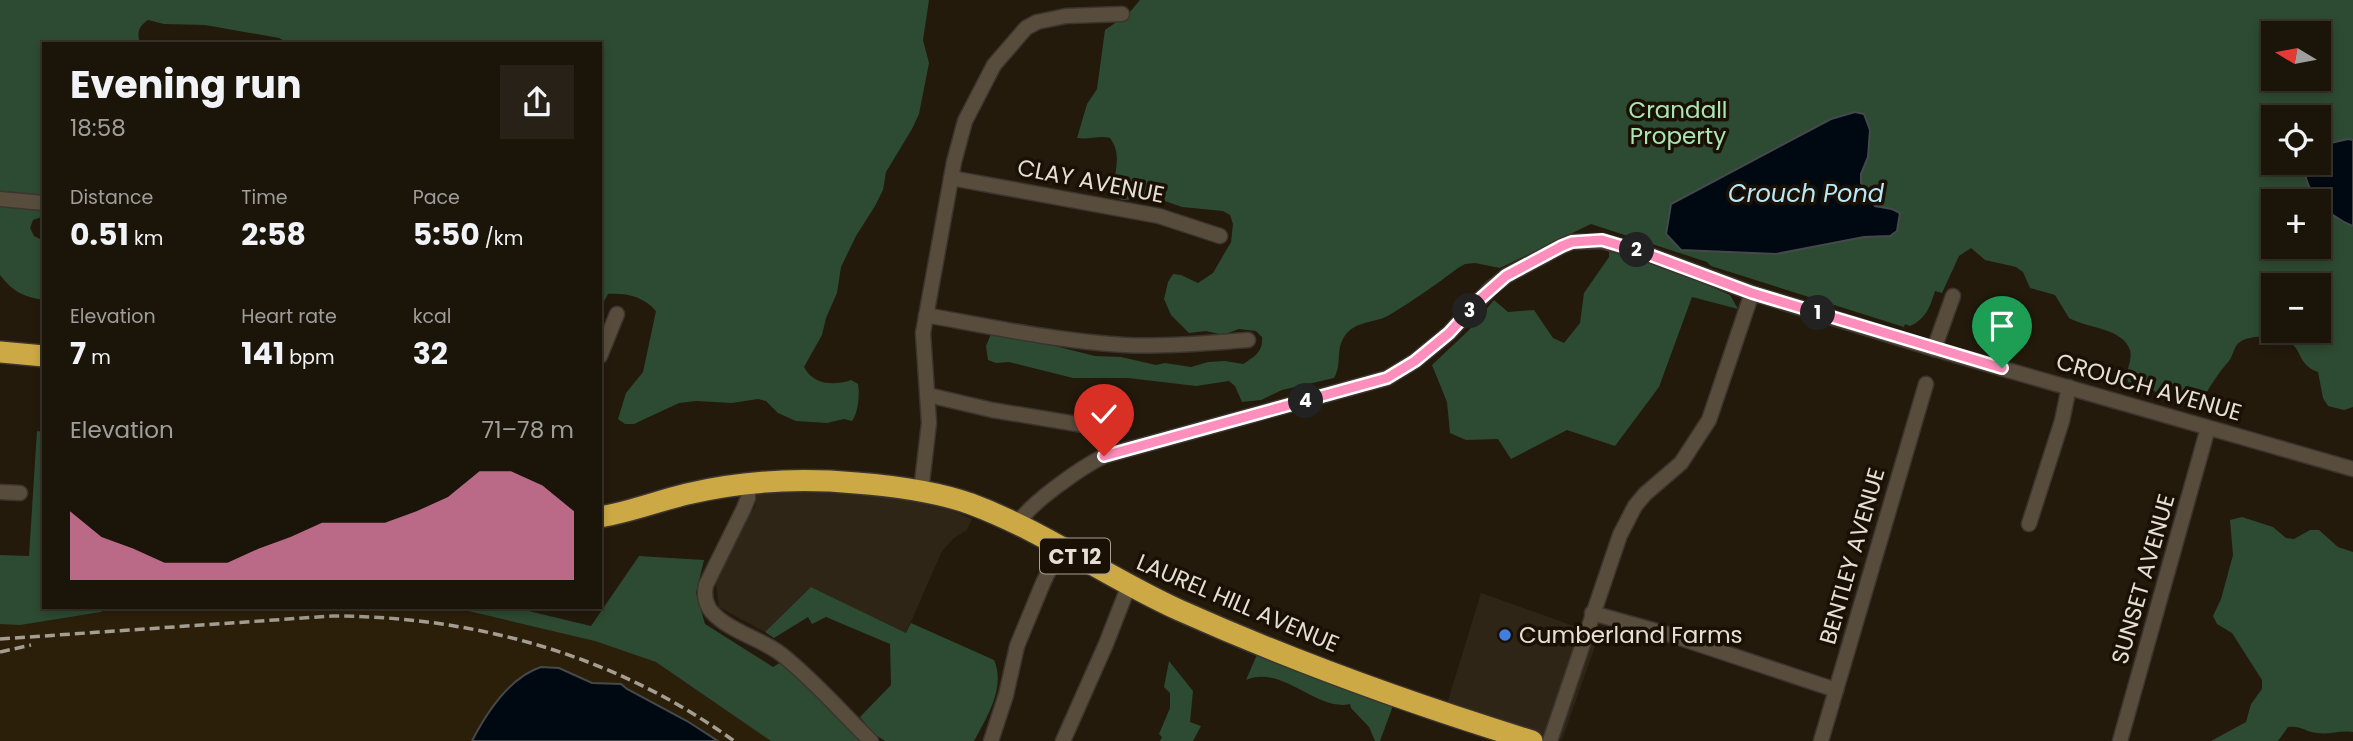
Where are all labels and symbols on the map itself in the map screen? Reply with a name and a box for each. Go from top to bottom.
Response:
north arrow [2261,21,2331,91]
park label: Crandall Property [1628,94,1728,152]
street label: CLAY AVENUE [1015,151,1167,211]
water label: Crouch Pond [1728,177,1885,210]
pin: 2 [1620,232,1654,268]
pin: 3 [1452,294,1488,328]
pin: 1 [1800,296,1836,330]
pin [1972,296,2032,368]
street label: CROUCH AVENUE [2053,345,2245,429]
pin [1074,384,1134,456]
pin: 4 [1288,384,1324,418]
street label: BENTLEY AVENUE [1812,464,1892,648]
street label: SUNSET AVENUE [2103,490,2183,668]
road number: CT 12 [1040,538,1110,574]
street label: LAUREL HILL AVENUE [1132,546,1344,660]
place label: Cumberland Farms [1519,619,1743,651]
marker: Cumberland Farms [1497,627,1513,643]

